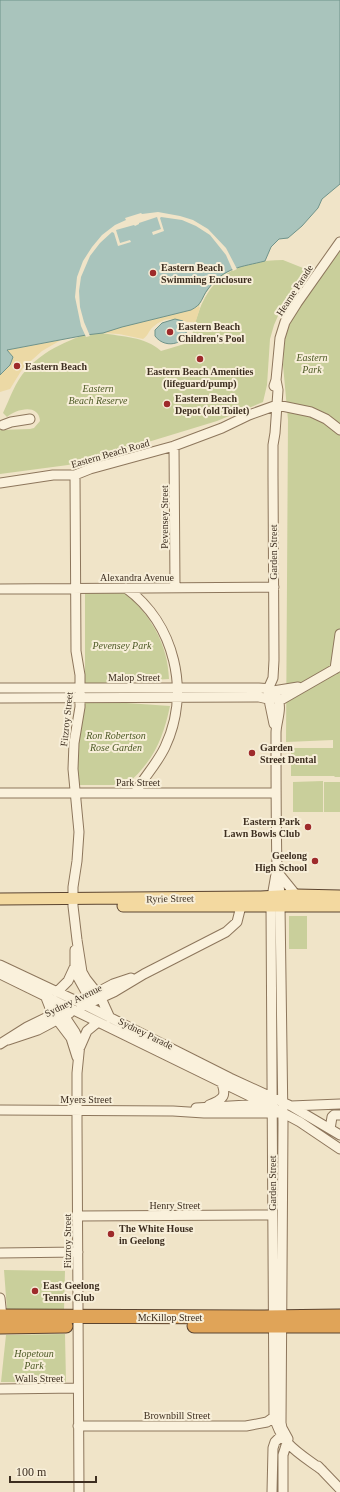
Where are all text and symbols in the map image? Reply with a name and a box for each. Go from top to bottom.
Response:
place label: Eastern Beach Swimming Enclosure [161,262,252,285]
street label: Hearne Parade [274,262,315,318]
marker: Eastern Beach Swimming Enclosure [148,268,158,278]
place label: Eastern Beach Children's Pool [178,321,244,344]
marker: Eastern Beach Children's Pool [165,327,175,337]
park label: Eastern Park [295,352,328,375]
marker: Eastern Beach Amenities (lifeguard/pump) [195,354,205,364]
marker: Eastern Beach [12,361,22,371]
place label: Eastern Beach [25,361,87,372]
place label: Eastern Beach Amenities (lifeguard/pump) [147,366,253,390]
park label: Eastern Beach Reserve [68,383,128,406]
place label: Eastern Beach Depot (old Toilet) [175,393,249,417]
marker: Eastern Beach Depot (old Toilet) [162,399,172,409]
street label: Eastern Beach Road [70,437,151,470]
street label: Pevensey Street [159,485,170,549]
street label: Garden Street [268,524,279,580]
street label: Alexandra Avenue [100,572,175,583]
park label: Pevensey Park [91,640,152,651]
street label: Malop Street [108,672,160,683]
street label: Fitzroy Street [58,691,75,747]
park label: Ron Robertson Rose Garden [85,730,146,753]
place label: Garden Street Dental [260,742,316,765]
marker: Garden Street Dental [247,748,257,758]
street label: Park Street [116,777,160,788]
place label: Eastern Park Lawn Bowls Club [224,816,300,839]
marker: Eastern Park Lawn Bowls Club [303,822,313,832]
place label: Geelong High School [255,850,307,873]
marker: Geelong High School [310,856,320,866]
street label: Ryrie Street [146,893,194,904]
street label: Sydney Avenue [43,982,104,1019]
street label: Sydney Parade [117,1015,176,1052]
street label: Myers Street [60,1094,112,1105]
street label: Garden Street [267,1155,278,1211]
street label: Henry Street [150,1200,201,1211]
street label: Fitzroy Street [62,1213,73,1268]
place label: The White House in Geelong [119,1223,194,1246]
marker: The White House in Geelong [106,1229,116,1239]
place label: East Geelong Tennis Club [43,1280,99,1303]
marker: East Geelong Tennis Club [30,1286,40,1296]
street label: McKillop Street [138,1312,203,1323]
park label: Hopetoun Park [13,1348,54,1371]
street label: Walls Street [15,1373,63,1384]
street label: Brownbill Street [144,1410,210,1421]
scale bar [10,1458,96,1484]
text: 100 m [16,1465,47,1479]

